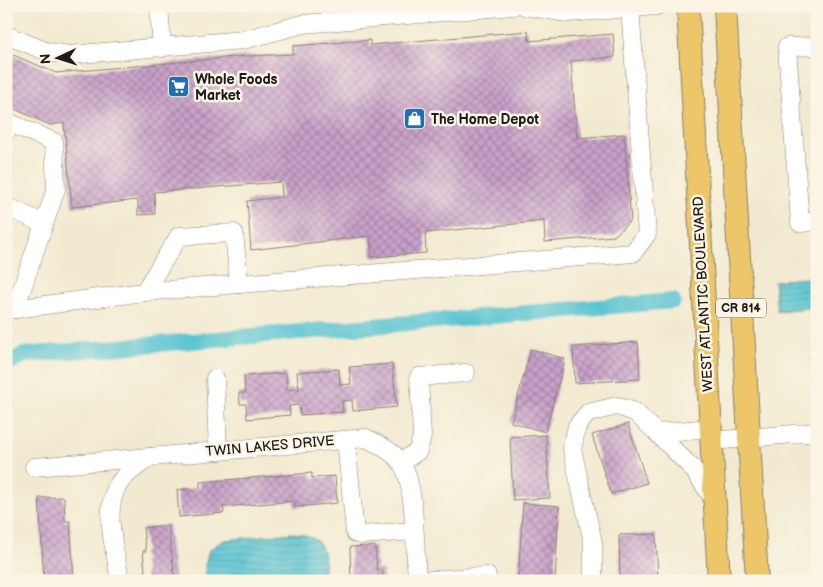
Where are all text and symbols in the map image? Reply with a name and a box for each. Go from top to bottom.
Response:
north arrow [32,32,82,82]
text: N [37,53,54,65]
place label: Whole Foods Market [195,71,278,104]
supermarket icon: Whole Foods Market [167,75,191,99]
shop icon: The Home Depot [403,107,427,131]
place label: The Home Depot [431,111,539,128]
street label: WEST ATLANTIC BOULEVARD [689,196,717,392]
road number: CR 814 [716,298,766,318]
street label: TWIN LAKES DRIVE [205,432,335,460]

